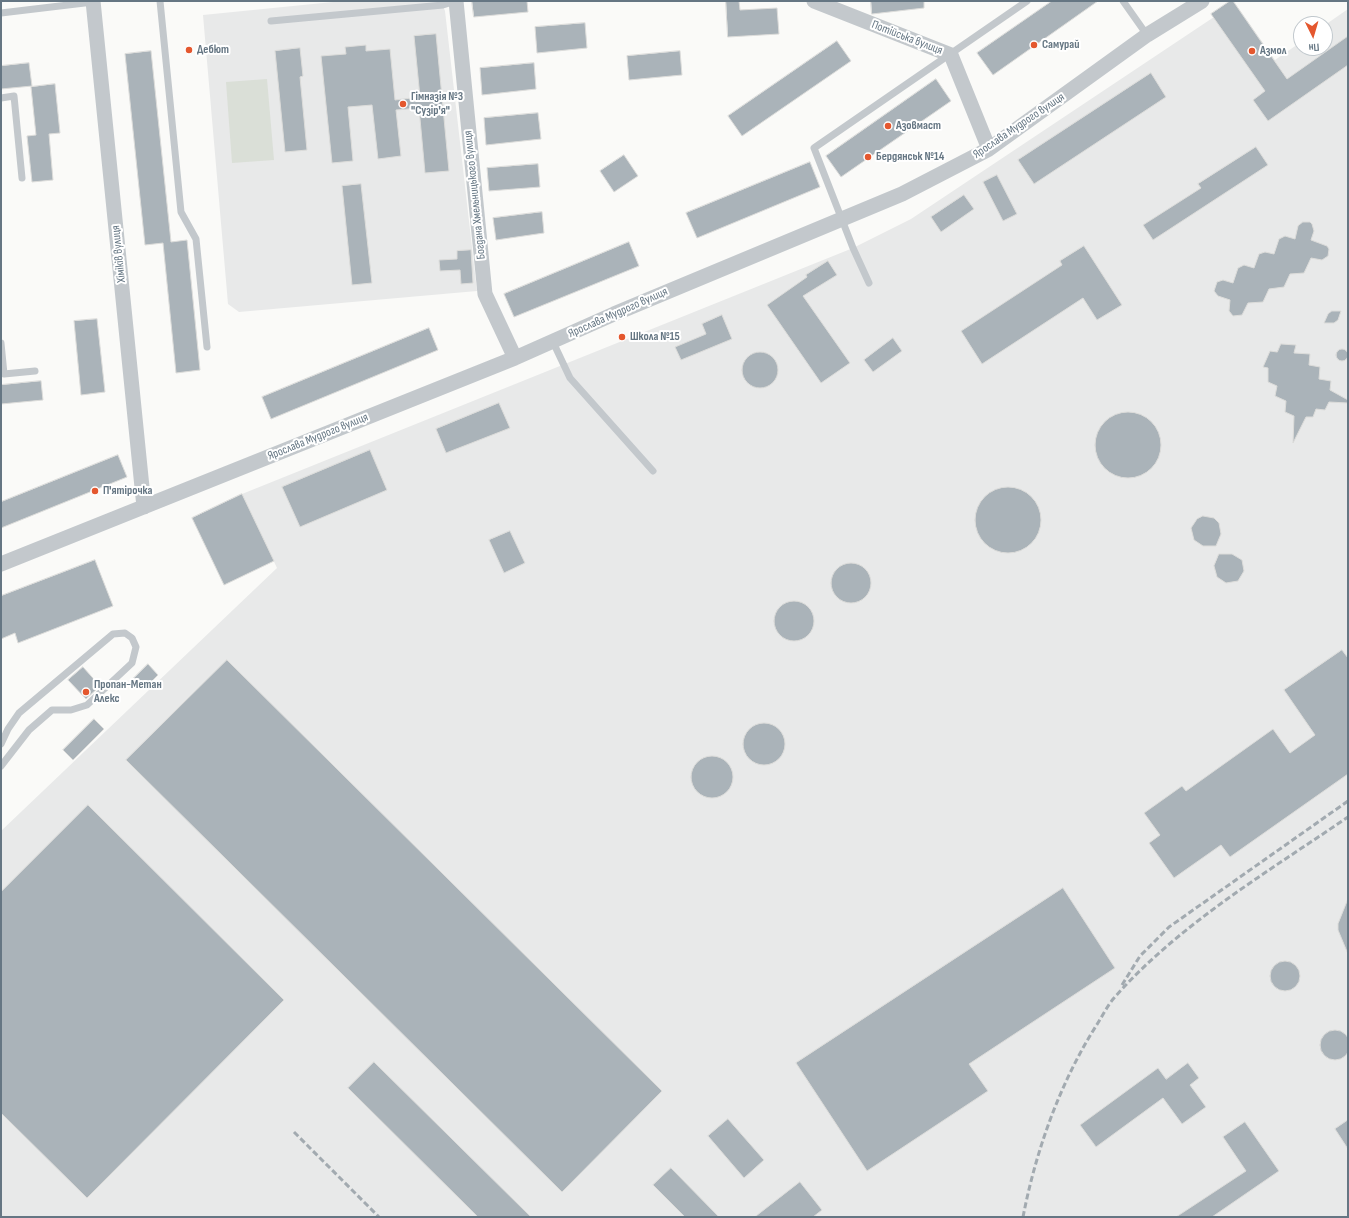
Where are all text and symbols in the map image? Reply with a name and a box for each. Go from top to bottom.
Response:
north arrow [1293,16,1333,56]
street label: Потійська вулиця [869,18,945,58]
place label: Самурай [1042,38,1079,52]
marker: Самурай [1029,40,1039,50]
text: Пн [1308,41,1320,54]
place label: Дебют [197,43,229,57]
place label: Азмол [1260,44,1286,58]
marker: Дебют [184,45,194,55]
marker: Азмол [1247,46,1257,56]
place label: Гімназія №3 "Сузір'я" [411,90,463,118]
street label: Ярослава Мудрого вулиця [971,90,1067,162]
marker: Гімназія №3 "Сузір'я" [398,99,408,109]
place label: Азовмаст [896,119,941,133]
marker: Азовмаст [883,121,893,131]
street label: Богдана Хмельницького вулиця [461,130,489,260]
place label: Бердянськ №14 [876,150,944,164]
marker: Бердянськ №14 [863,152,873,162]
street label: Хіміків вулиця [109,225,129,283]
street label: Ярослава Мудрого вулиця [566,285,670,341]
place label: Школа №15 [630,330,680,344]
marker: Школа №15 [617,332,627,342]
street label: Ярослава Мудрого вулиця [266,410,370,464]
place label: П'ятірочка [103,484,152,498]
marker: П'ятірочка [90,486,100,496]
place label: Пропан-Метан Алекс [94,678,162,706]
marker: Пропан-Метан Алекс [81,687,91,697]

